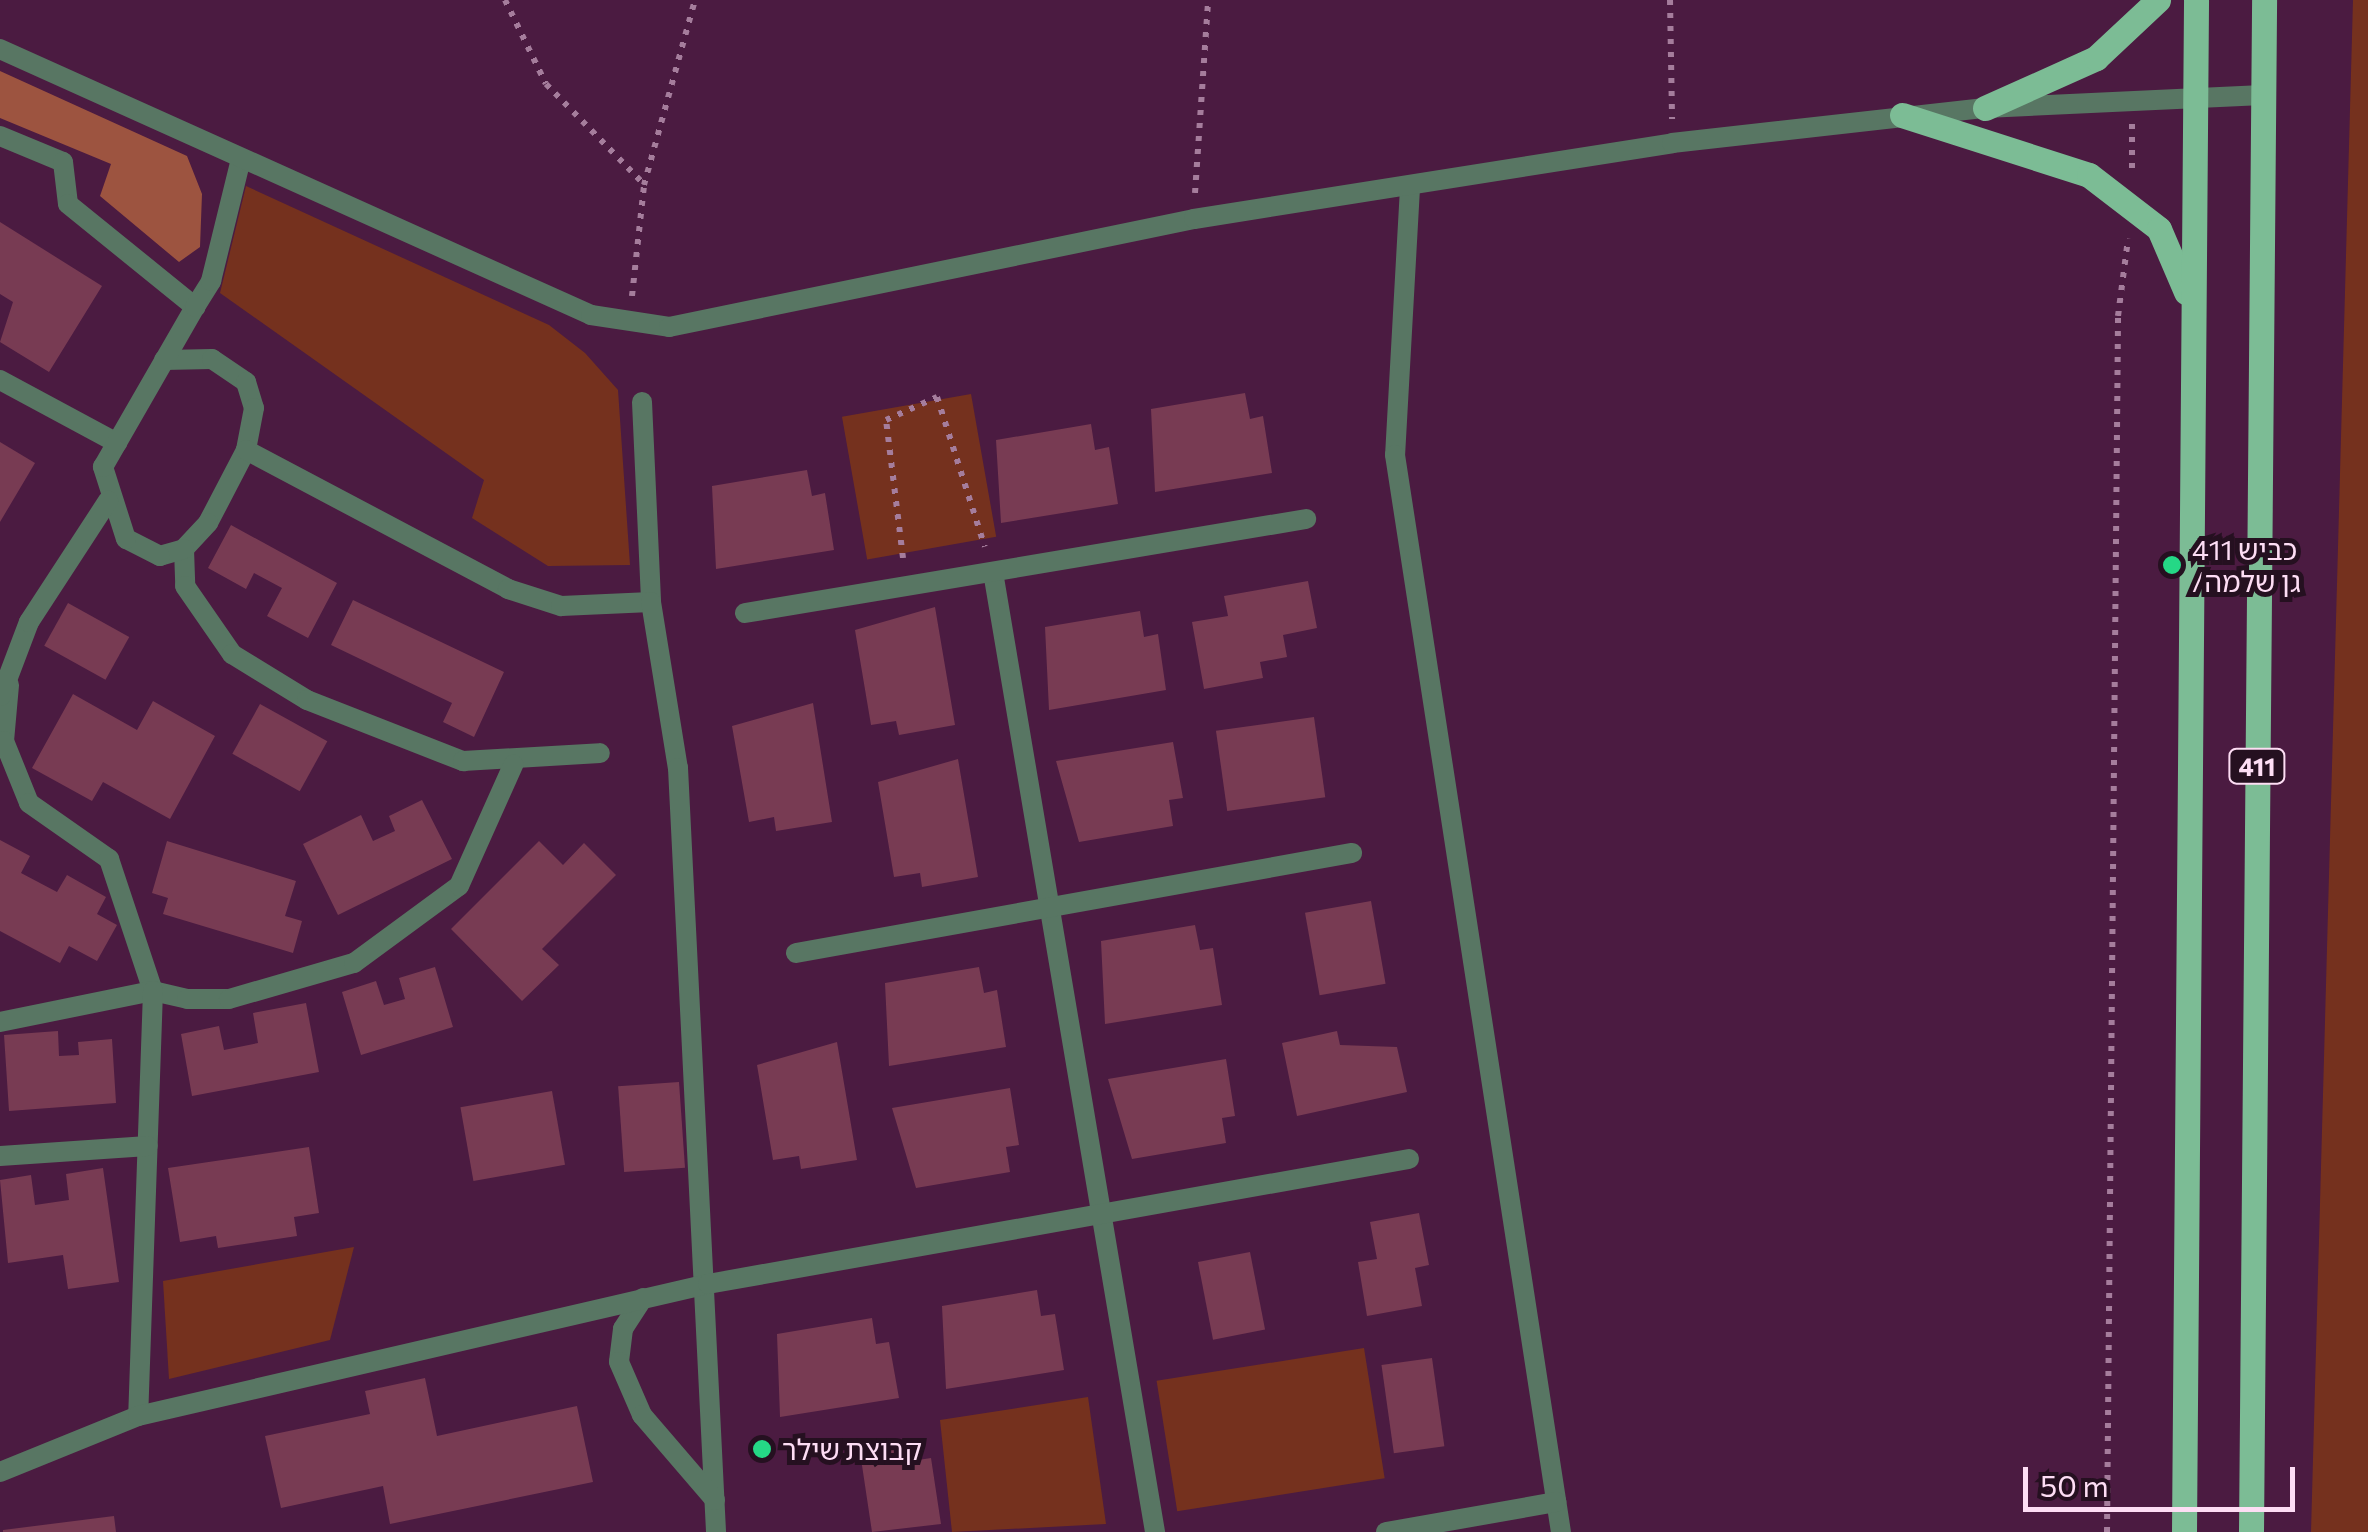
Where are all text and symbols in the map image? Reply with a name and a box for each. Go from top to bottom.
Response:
place label: כביש 411 /גן שלמה [2192,532,2301,598]
marker: כביש 411 /גן שלמה [2161,554,2183,576]
road number: 411 [2227,746,2287,786]
place label: קבוצת שילר [782,1432,922,1466]
marker: קבוצת שילר [751,1438,773,1460]
scale bar [2028,1447,2300,1509]
text: 50 m [2040,1466,2109,1503]

